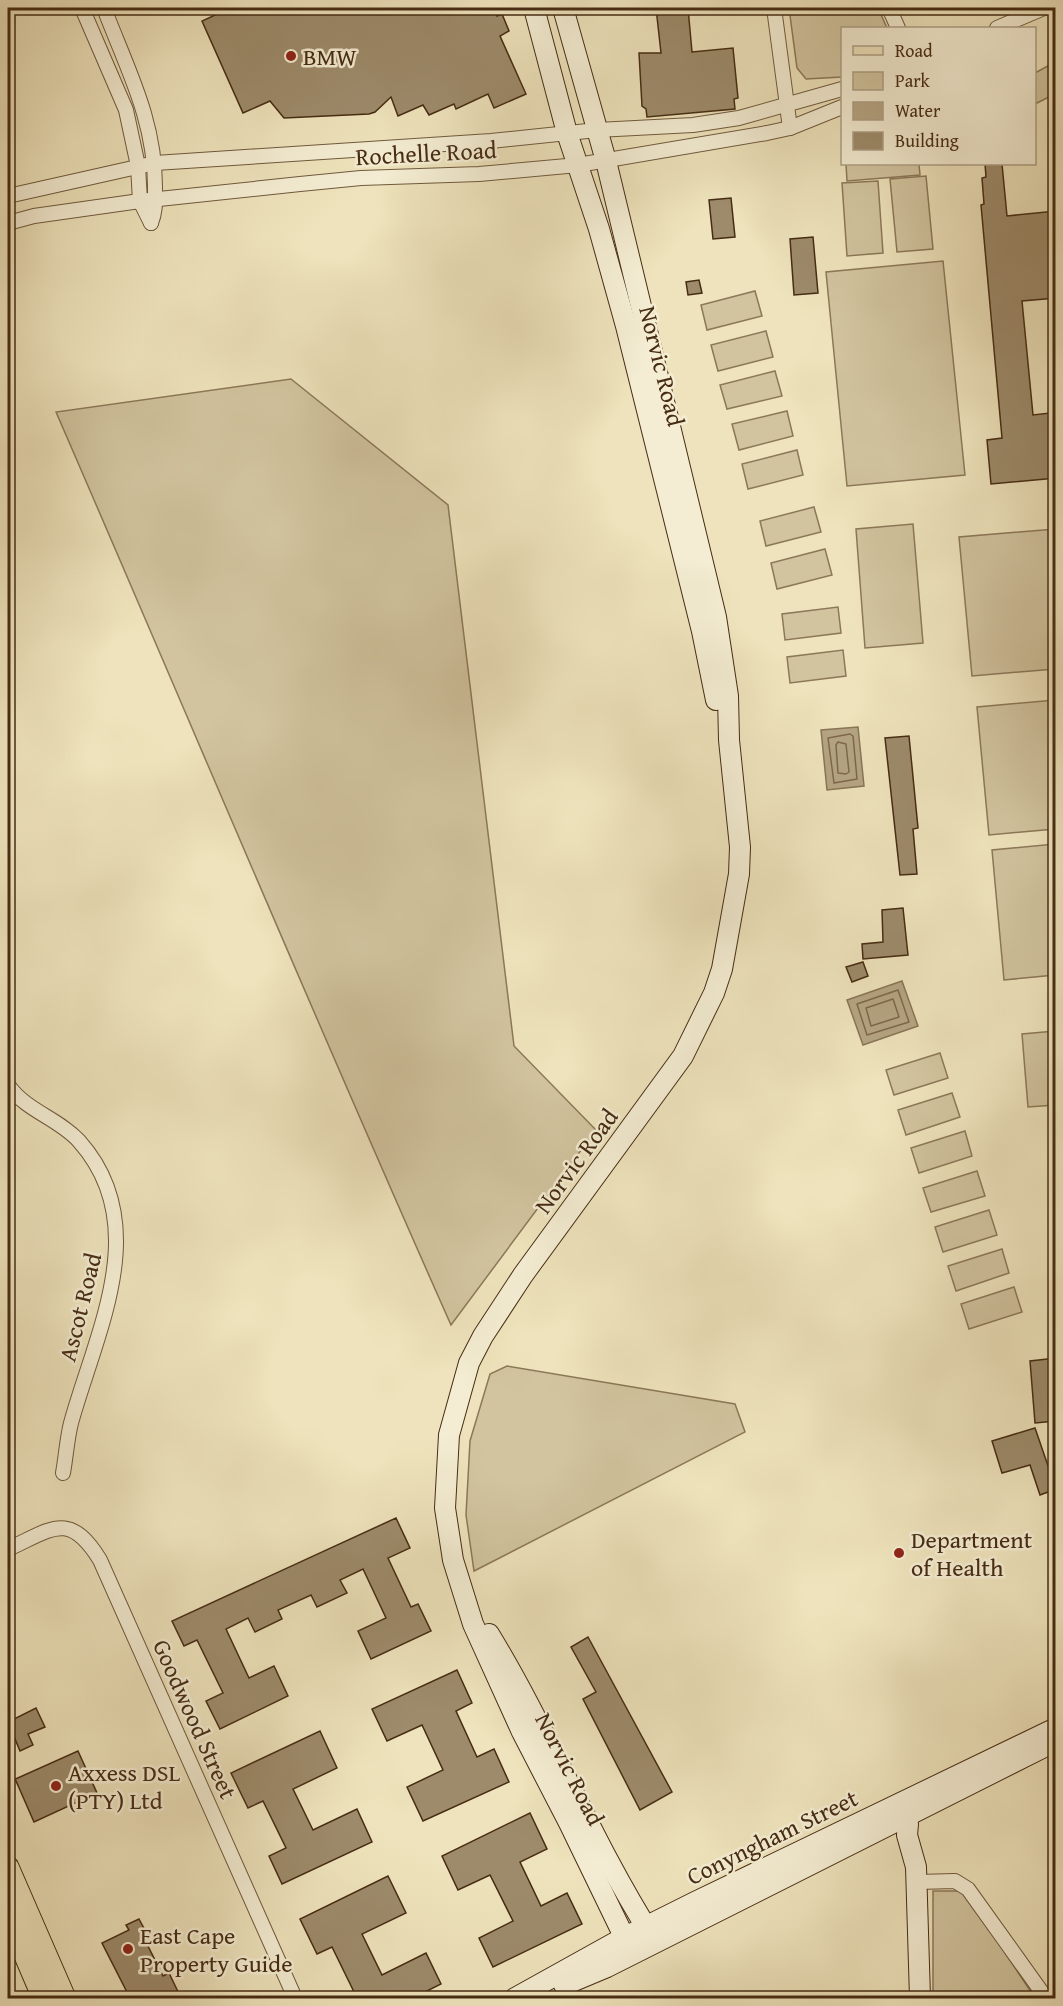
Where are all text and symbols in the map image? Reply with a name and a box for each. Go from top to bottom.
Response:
legend [841,27,1036,165]
text: Road [895,37,933,64]
place label: BMW [303,39,357,74]
marker: BMW [284,49,298,63]
text: Park [895,67,931,94]
text: Water [895,97,941,124]
text: Building [895,127,959,154]
street label: Rochelle Road [355,132,498,174]
street label: Norvic Road [630,302,694,430]
street label: Norvic Road [526,1101,626,1221]
street label: Ascot Road [50,1249,110,1365]
place label: Department of Health [911,1522,1033,1585]
marker: Department of Health [892,1546,906,1560]
street label: Goodwood Street [144,1634,246,1805]
street label: Norvic Road [527,1706,614,1832]
place label: Axxess DSL (PTY) Ltd [68,1755,181,1818]
marker: Axxess DSL (PTY) Ltd [49,1779,63,1793]
street label: Conyngham Street [680,1780,864,1894]
place label: East Cape Property Guide [140,1918,292,1981]
marker: East Cape Property Guide [121,1942,135,1956]

